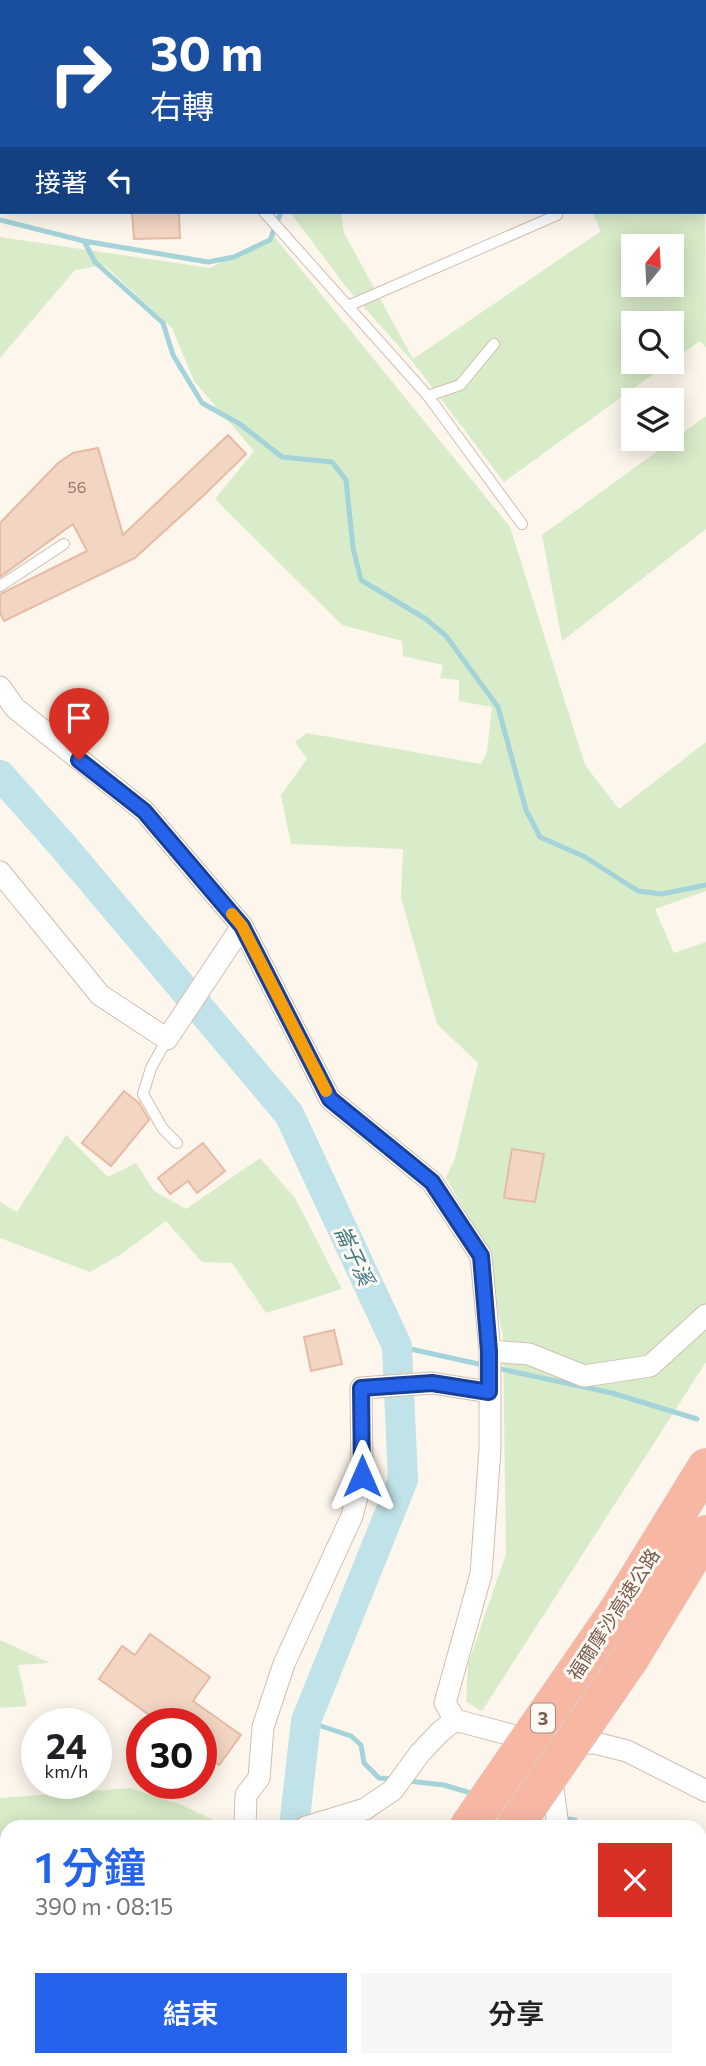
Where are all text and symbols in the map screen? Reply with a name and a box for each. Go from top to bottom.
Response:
text: 30 m [150,21,263,81]
icon: right [35,28,126,119]
text: 右轉 [150,85,214,125]
icon: left [101,161,139,199]
text: 接著 [35,166,87,197]
north arrow [621,234,684,298]
map controls [621,234,684,451]
button: search [621,311,684,374]
button: layers [621,388,684,451]
house number: 56 [68,477,86,496]
pin [49,688,109,760]
icon: arrive [60,699,98,737]
water label: 崙子溪 [330,1221,381,1292]
position arrow [325,1439,399,1513]
street label: 福爾摩沙高速公路 [562,1544,664,1684]
road number: 3 [531,1703,555,1732]
speed limit sign: 30 [126,1708,217,1799]
text: 24 [46,1723,87,1766]
text: km/h [45,1760,88,1782]
text: 1 分鐘 [35,1840,146,1892]
button: close [598,1843,672,1917]
text: 390 m · 08:15 [35,1892,173,1920]
button: 結束 [35,1973,347,2053]
button: 分享 [361,1973,672,2053]

